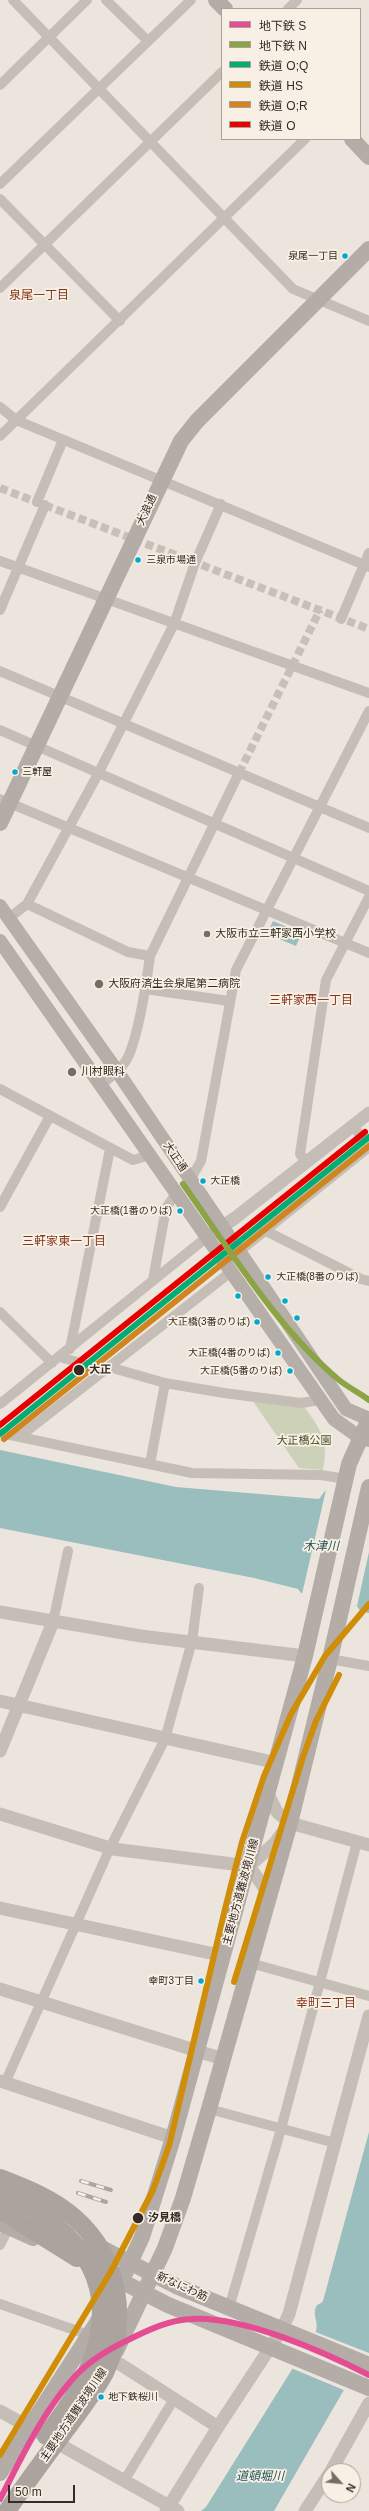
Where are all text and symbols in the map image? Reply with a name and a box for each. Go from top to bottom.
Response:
legend [221,8,361,140]
text: 地下鉄 S [259,19,306,33]
text: 地下鉄 N [259,39,307,53]
text: 鉄道 O;Q [259,59,308,73]
text: 鉄道 HS [259,79,303,93]
text: 鉄道 O;R [259,99,308,113]
text: 鉄道 O [259,119,296,133]
place label: 泉尾一丁目 [288,250,338,262]
marker: 泉尾一丁目 [340,251,350,261]
district label: 泉尾一丁目 [9,289,69,303]
street label: 大浪通 [134,492,160,528]
place label: 三泉市場通 [146,554,196,566]
marker: 三泉市場通 [133,555,143,565]
place label: 三軒屋 [22,766,52,778]
marker: 三軒屋 [10,767,20,777]
place label: 大阪市立三軒家西小学校 [215,927,336,941]
marker: 大阪市立三軒家西小学校 [202,929,212,939]
place label: 大阪府済生会泉尾第二病院 [108,977,240,991]
marker: 大阪府済生会泉尾第二病院 [93,978,105,990]
district label: 三軒家西一丁目 [269,994,353,1008]
place label: 川村眼科 [81,1065,125,1079]
marker: 川村眼科 [66,1066,78,1078]
street label: 大正通 [160,1140,190,1174]
place label: 大正橋 [210,1175,240,1187]
marker: 大正橋 [198,1176,208,1186]
place label: 大正橋(1番のりば) [90,1205,172,1217]
marker: 大正橋(1番のりば) [175,1206,185,1216]
district label: 三軒家東一丁目 [22,1235,106,1249]
place label: 大正橋(8番のりば) [276,1271,358,1283]
marker: 大正橋(8番のりば) [263,1272,273,1282]
unlabelled marker [233,1291,243,1301]
unlabelled marker [280,1296,290,1306]
unlabelled marker [292,1313,302,1323]
place label: 大正橋(3番のりば) [168,1316,250,1328]
marker: 大正橋(3番のりば) [252,1317,262,1327]
place label: 大正橋(4番のりば) [188,1347,270,1359]
marker: 大正橋(4番のりば) [273,1348,283,1358]
marker: 大正 [72,1363,86,1377]
place label: 大正 [89,1363,111,1377]
place label: 大正橋(5番のりば) [200,1365,282,1377]
marker: 大正橋(5番のりば) [285,1366,295,1376]
park label: 大正橋公園 [277,1434,331,1448]
water label: 木津川 [303,1540,339,1554]
street label: 主要地方道難波境川線 [220,1837,262,1947]
place label: 幸町3丁目 [148,1975,194,1987]
marker: 幸町3丁目 [196,1976,206,1986]
district label: 幸町三丁目 [296,1997,356,2011]
marker: 汐見橋 [131,2211,145,2225]
place label: 汐見橋 [148,2211,181,2225]
street label: 新なにわ筋 [154,2270,210,2304]
street label: 主要地方道難波境川線 [38,2366,110,2464]
place label: 地下鉄桜川 [108,2391,158,2403]
marker: 地下鉄桜川 [96,2392,106,2402]
north arrow [321,2463,361,2503]
water label: 道頓堀川 [236,2470,284,2484]
scale bar [10,2477,77,2503]
text: N [344,2482,358,2494]
text: 50 m [15,2485,42,2499]

